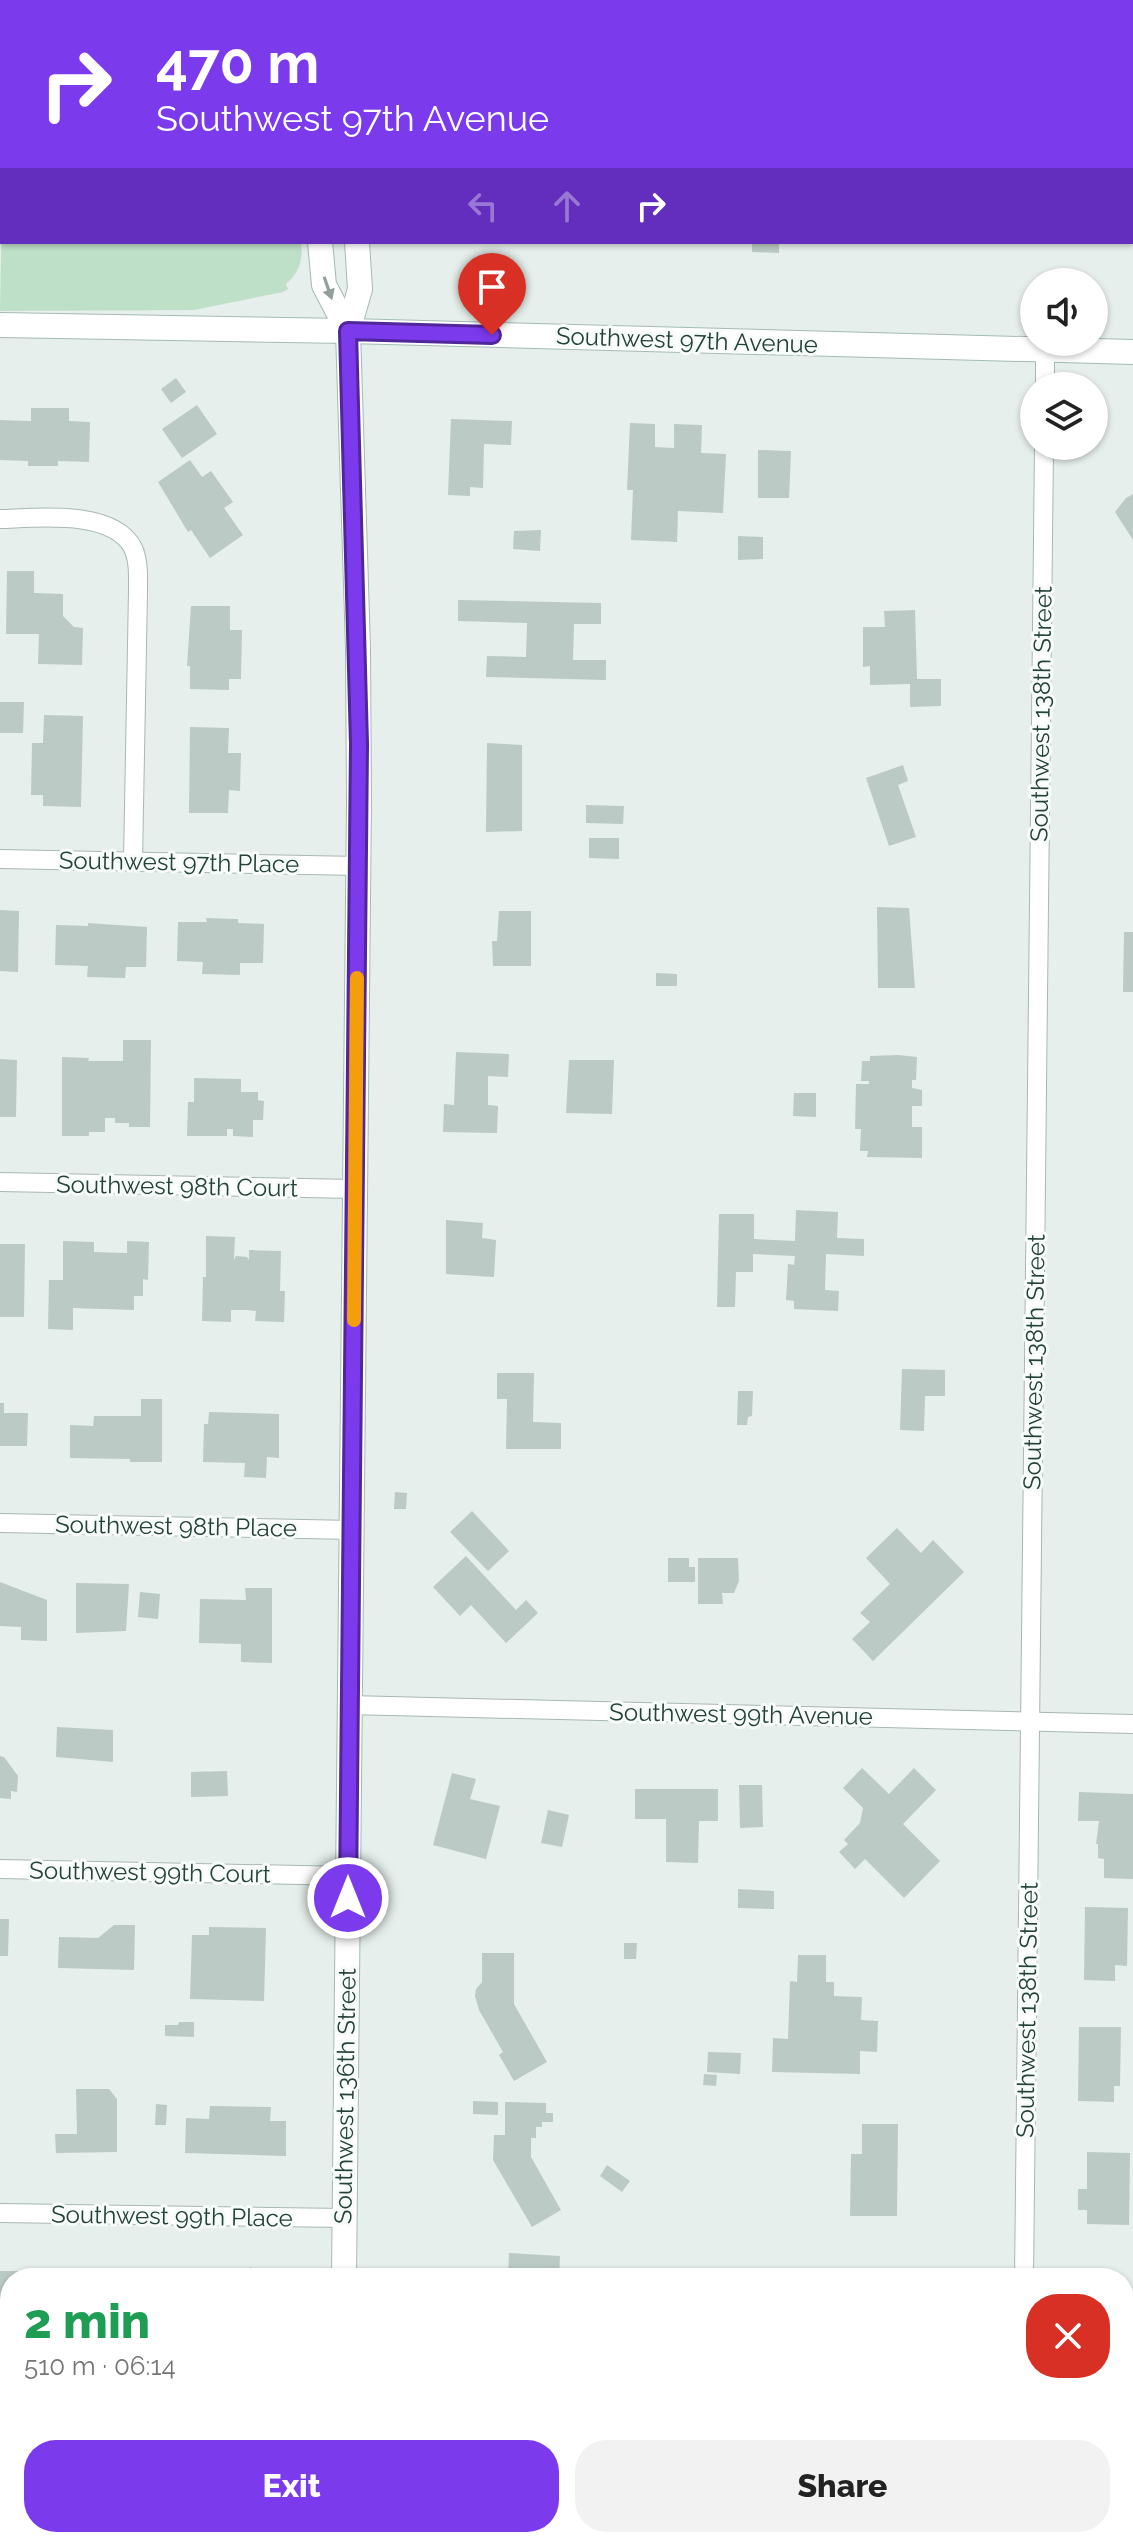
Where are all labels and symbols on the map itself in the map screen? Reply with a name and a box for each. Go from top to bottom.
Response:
pin [458,253,526,335]
one-way arrow [322,276,334,300]
street label: Southwest 97th Avenue [556,321,818,359]
street label: Southwest 138th Street [1024,586,1058,842]
street label: Southwest 97th Place [59,845,299,879]
street label: Southwest 98th Court [56,1169,298,1203]
street label: Southwest 138th Street [1017,1234,1051,1490]
street label: Southwest 98th Place [55,1509,297,1543]
street label: Southwest 99th Avenue [609,1697,873,1731]
street label: Southwest 99th Court [29,1855,271,1889]
position arrow [306,1856,390,1940]
street label: Southwest 138th Street [1010,1882,1044,2138]
street label: Southwest 136th Street [328,1968,362,2224]
street label: Southwest 99th Place [51,2199,293,2233]

